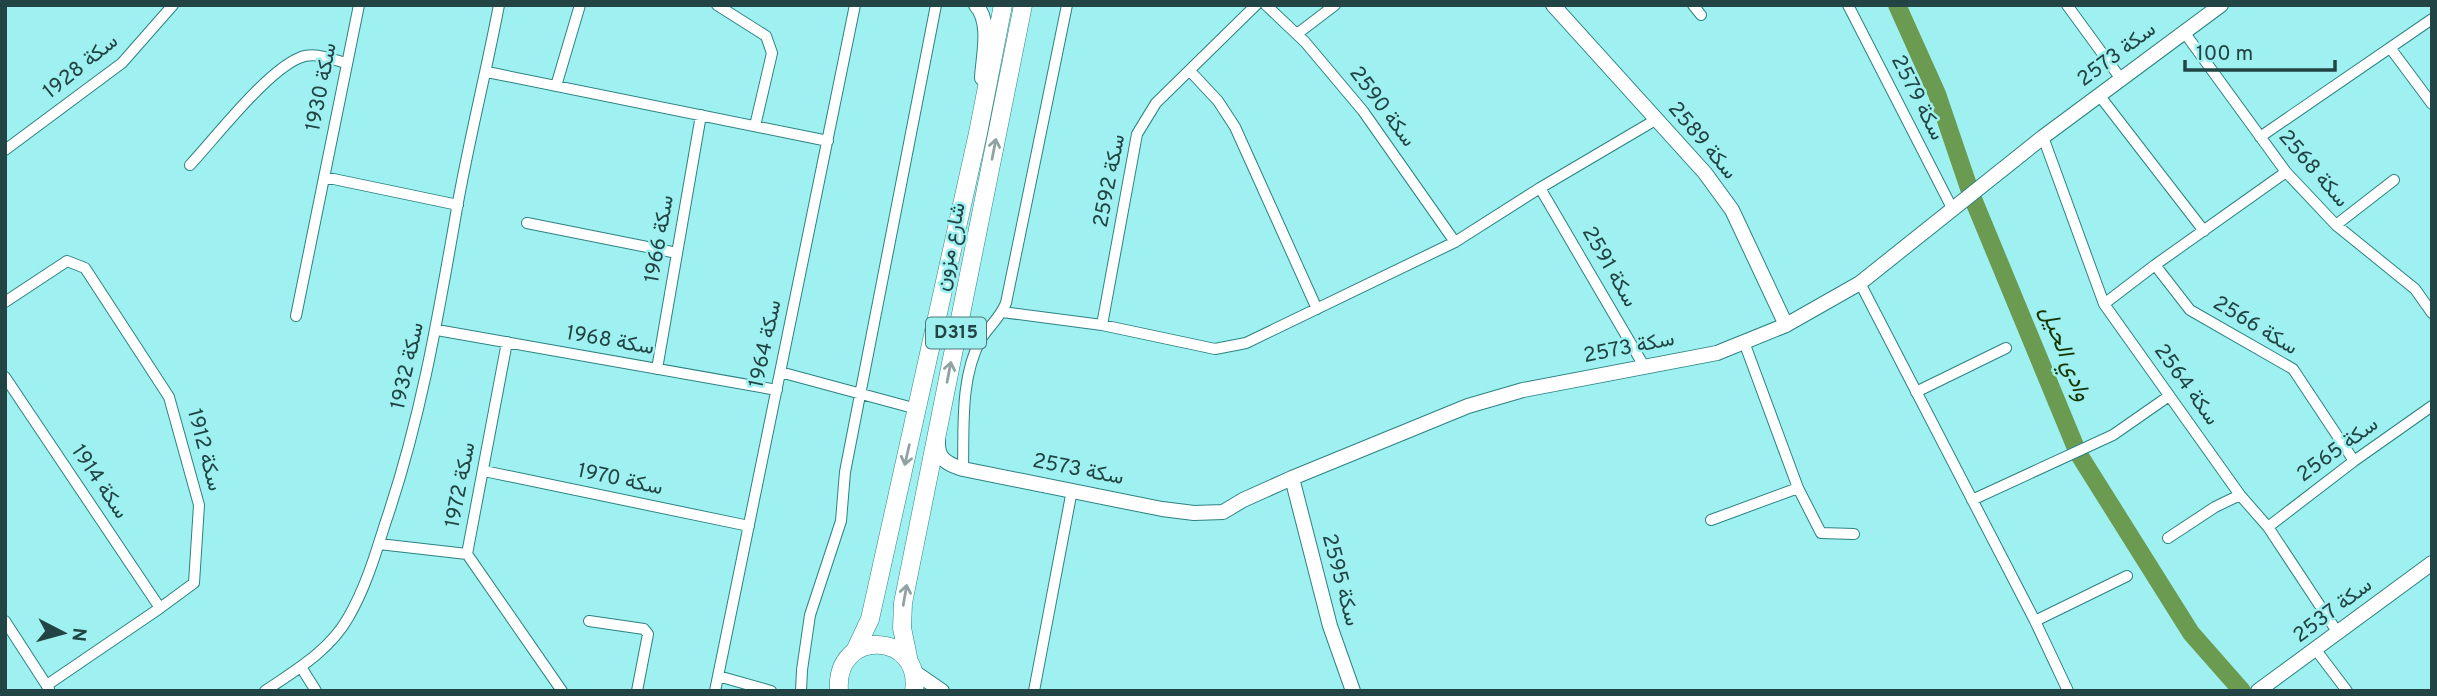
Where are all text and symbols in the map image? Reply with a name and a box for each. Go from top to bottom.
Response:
street label: سكة 2573 [2072,17,2162,93]
street label: سكة 1928 [38,28,124,106]
scale bar [2185,28,2336,72]
street label: سكة 1930 [300,41,344,133]
text: 100 m [2196,41,2253,68]
street label: سكة 2579 [1884,51,1950,145]
street label: سكة 2590 [1343,61,1421,153]
street label: سكة 2589 [1661,96,1743,186]
street label: سكة 2568 [2272,125,2354,213]
street label: سكة 2592 [1088,132,1132,230]
one-way arrow [987,138,1001,161]
street label: سكة 1966 [639,193,681,285]
street label: شارع مزون [929,200,973,294]
street label: سكة 2591 [1575,222,1643,312]
street label: سكة 2566 [2208,290,2302,362]
street label: سكة 1964 [744,298,788,390]
water label: وادي الحيل [2030,302,2096,407]
road number: D315 [926,318,986,348]
street label: سكة 1932 [385,320,431,412]
street label: سكة 1968 [564,320,656,362]
street label: سكة 2573 [1581,326,1677,370]
street label: سكة 2564 [2147,339,2225,431]
one-way arrow [942,361,956,384]
street label: سكة 1912 [180,406,228,494]
street label: سكة 2565 [2292,411,2384,489]
street label: سكة 1914 [64,440,134,524]
street label: سكة 1972 [440,440,482,530]
one-way arrow [899,443,913,466]
street label: سكة 2573 [1030,448,1126,492]
street label: سكة 1970 [575,458,665,502]
street label: سكة 2595 [1315,531,1365,629]
street label: سكة 2537 [2288,572,2378,650]
one-way arrow [899,584,912,607]
north arrow [28,598,98,668]
text: N [65,627,91,643]

